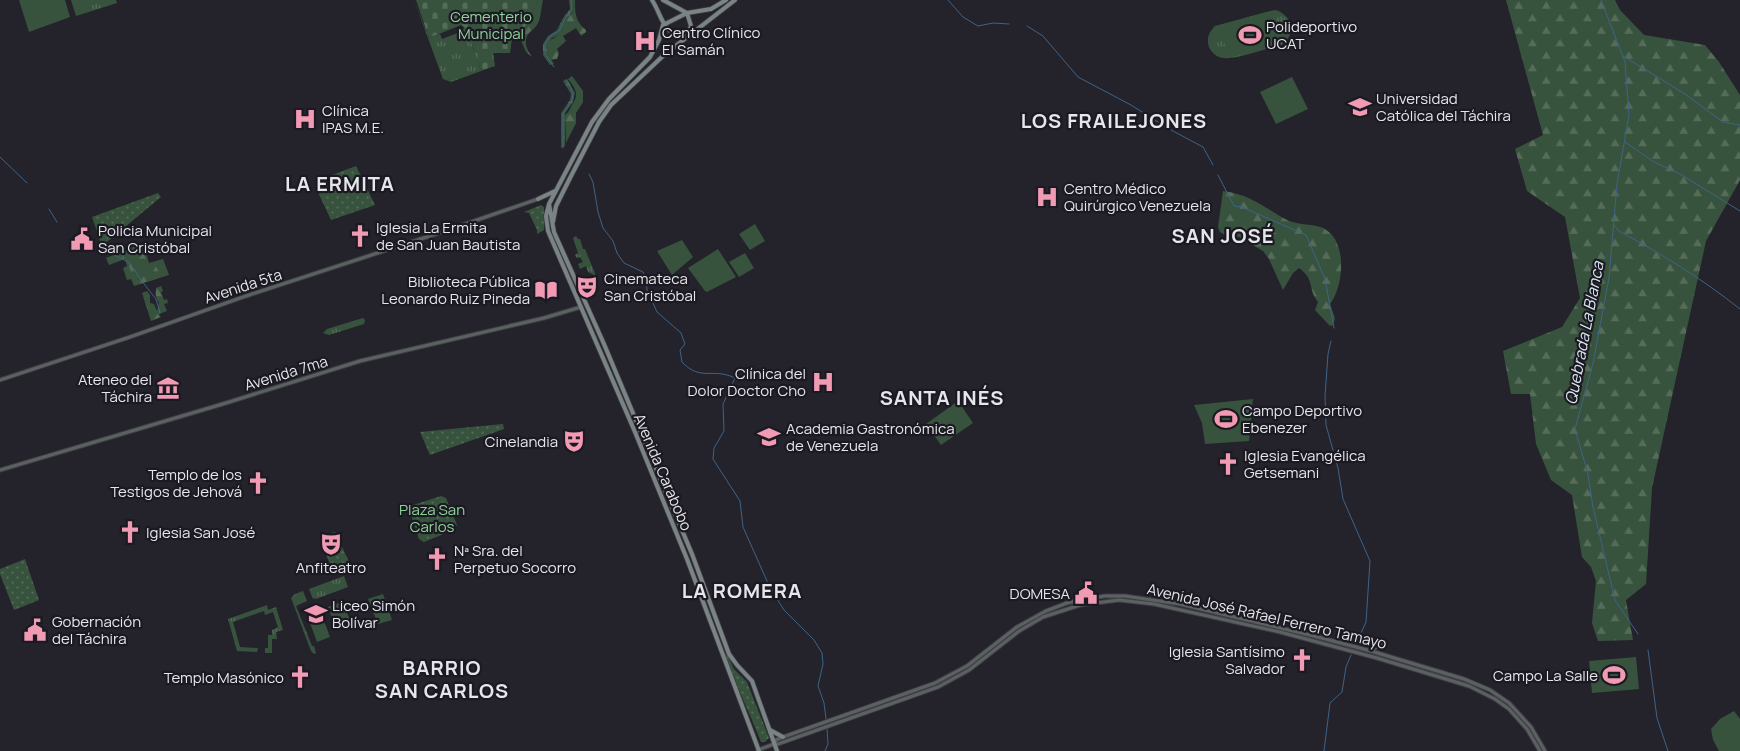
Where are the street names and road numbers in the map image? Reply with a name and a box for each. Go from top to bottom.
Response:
street label: Avenida 5ta [202,264,284,308]
street label: Avenida 7ma [242,350,330,396]
street label: Avenida Carabobo [629,410,697,534]
street label: Avenida José Rafael Ferrero Tamayo [1145,578,1389,654]

